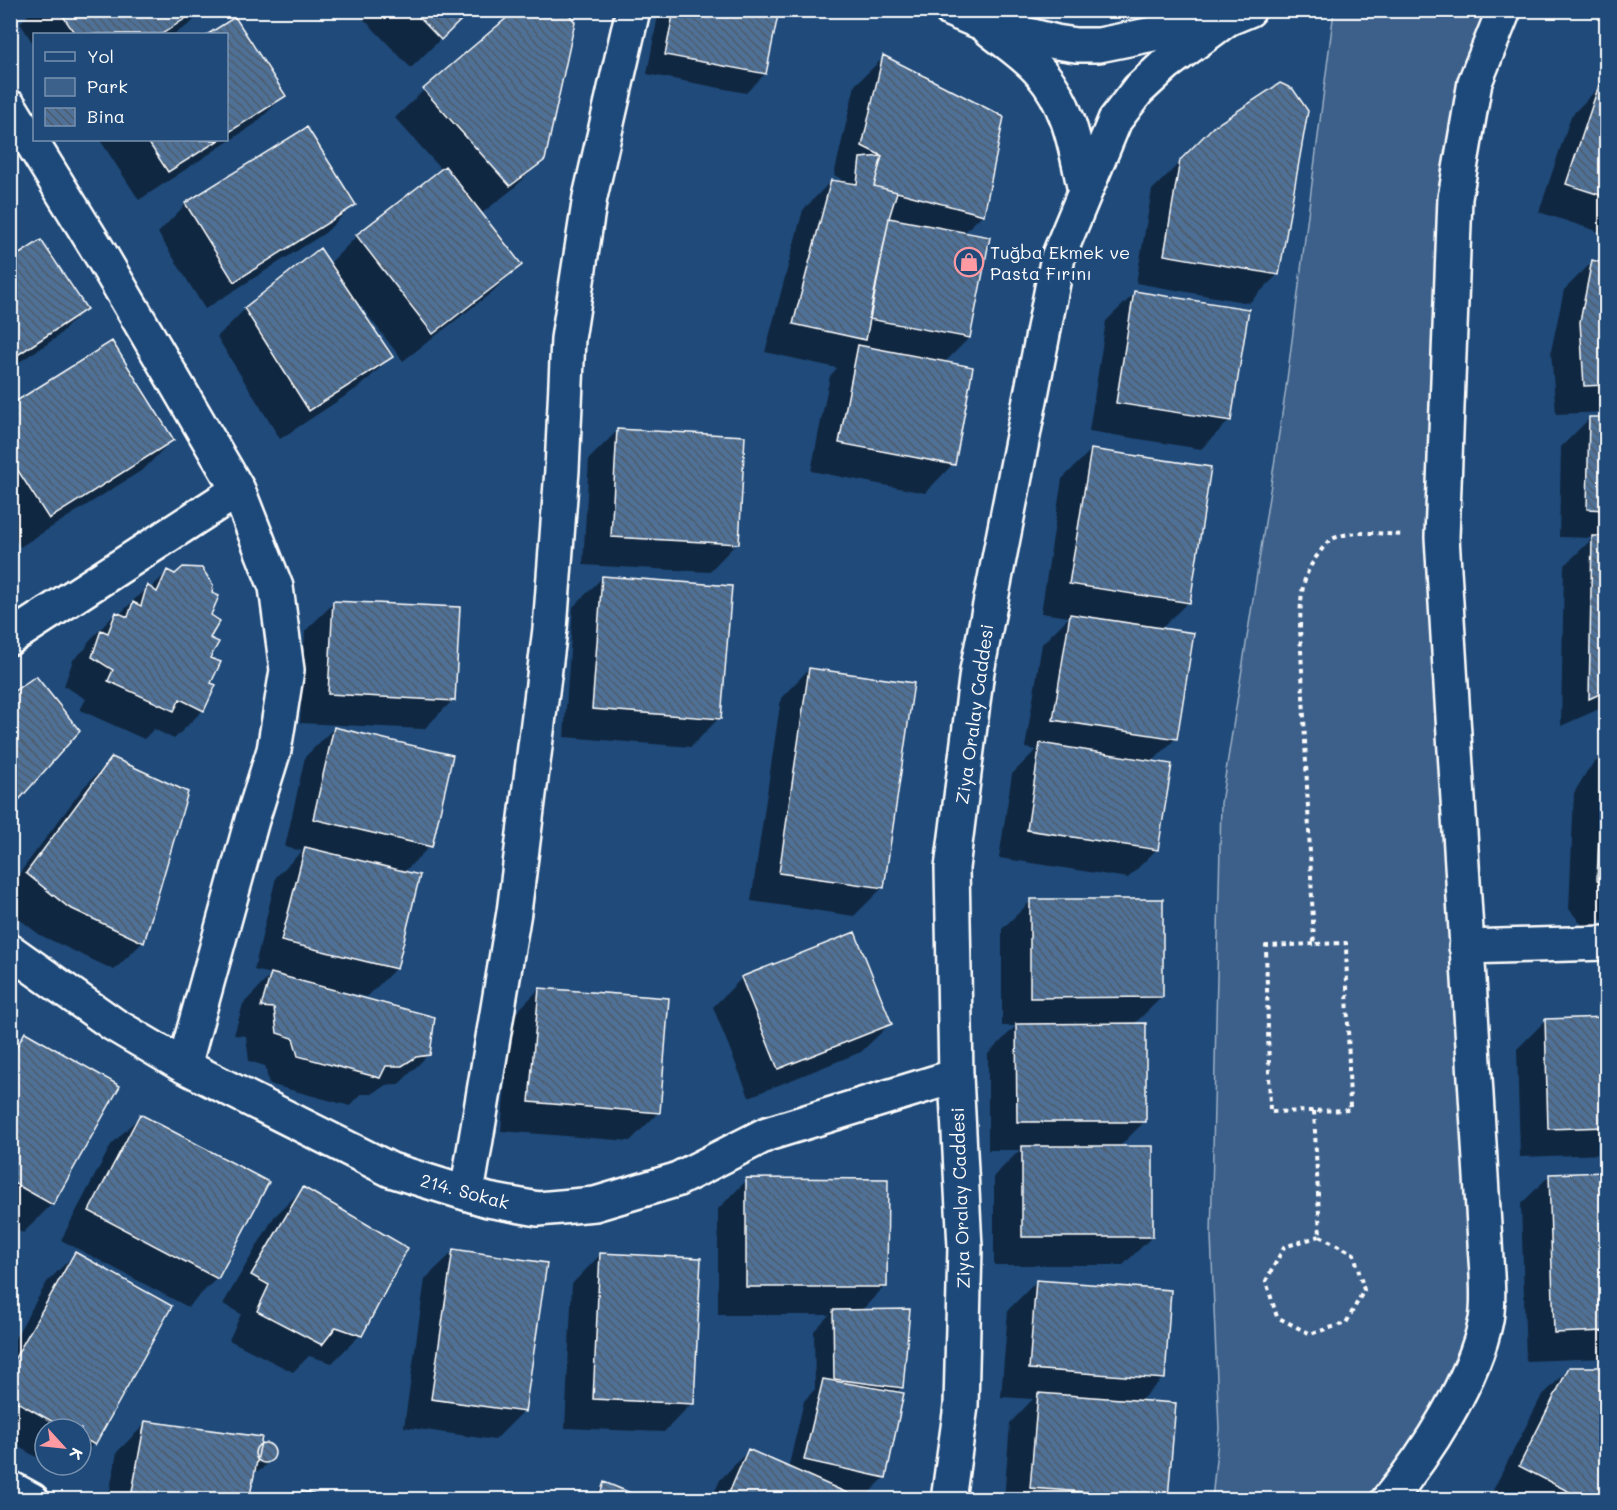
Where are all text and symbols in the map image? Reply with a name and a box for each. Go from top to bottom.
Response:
legend [33,33,228,141]
text: Yol [87,44,114,68]
text: Park [87,74,128,98]
text: Bina [87,104,125,128]
place label: Tuğba Ekmek ve Pasta Fırını [990,240,1130,285]
shop icon: Tuğba Ekmek ve Pasta Fırını [953,246,985,278]
street label: Ziya Oralay Caddesi [949,622,999,806]
street label: Ziya Oralay Caddesi [945,1107,975,1289]
street label: 214. Sokak [418,1168,512,1214]
north arrow [33,1417,93,1477]
text: K [65,1445,89,1463]

